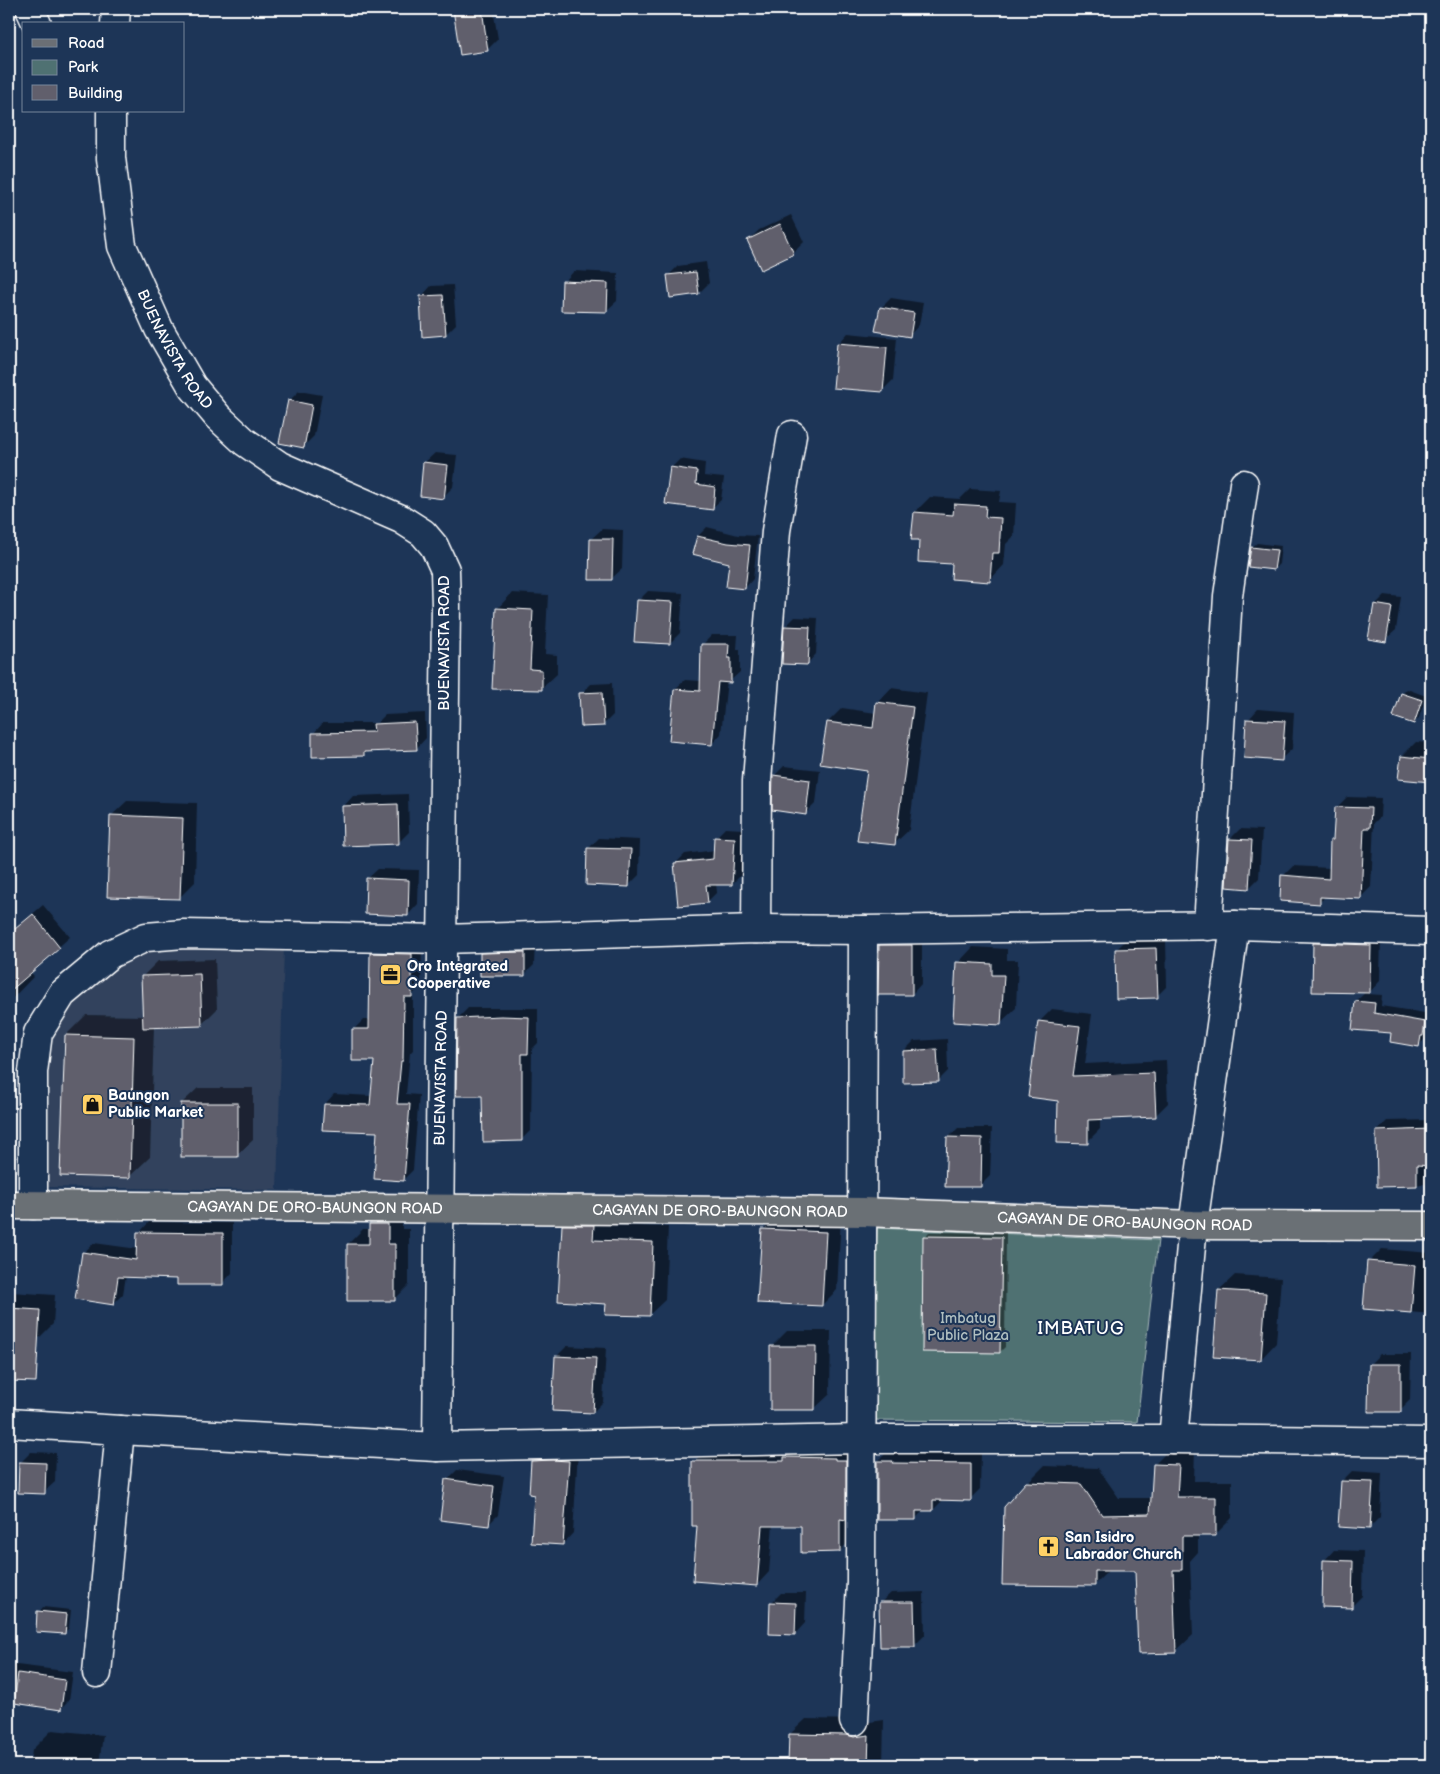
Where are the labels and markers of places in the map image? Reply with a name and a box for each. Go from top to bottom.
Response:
place label: Oro Integrated Cooperative [407,957,508,993]
office icon: Oro Integrated Cooperative [379,963,403,987]
place label: Baungon Public Market [108,1086,203,1122]
shop icon: Baungon Public Market [80,1092,104,1116]
place label: San Isidro Labrador Church [1065,1528,1182,1564]
church icon: San Isidro Labrador Church [1037,1534,1061,1558]

